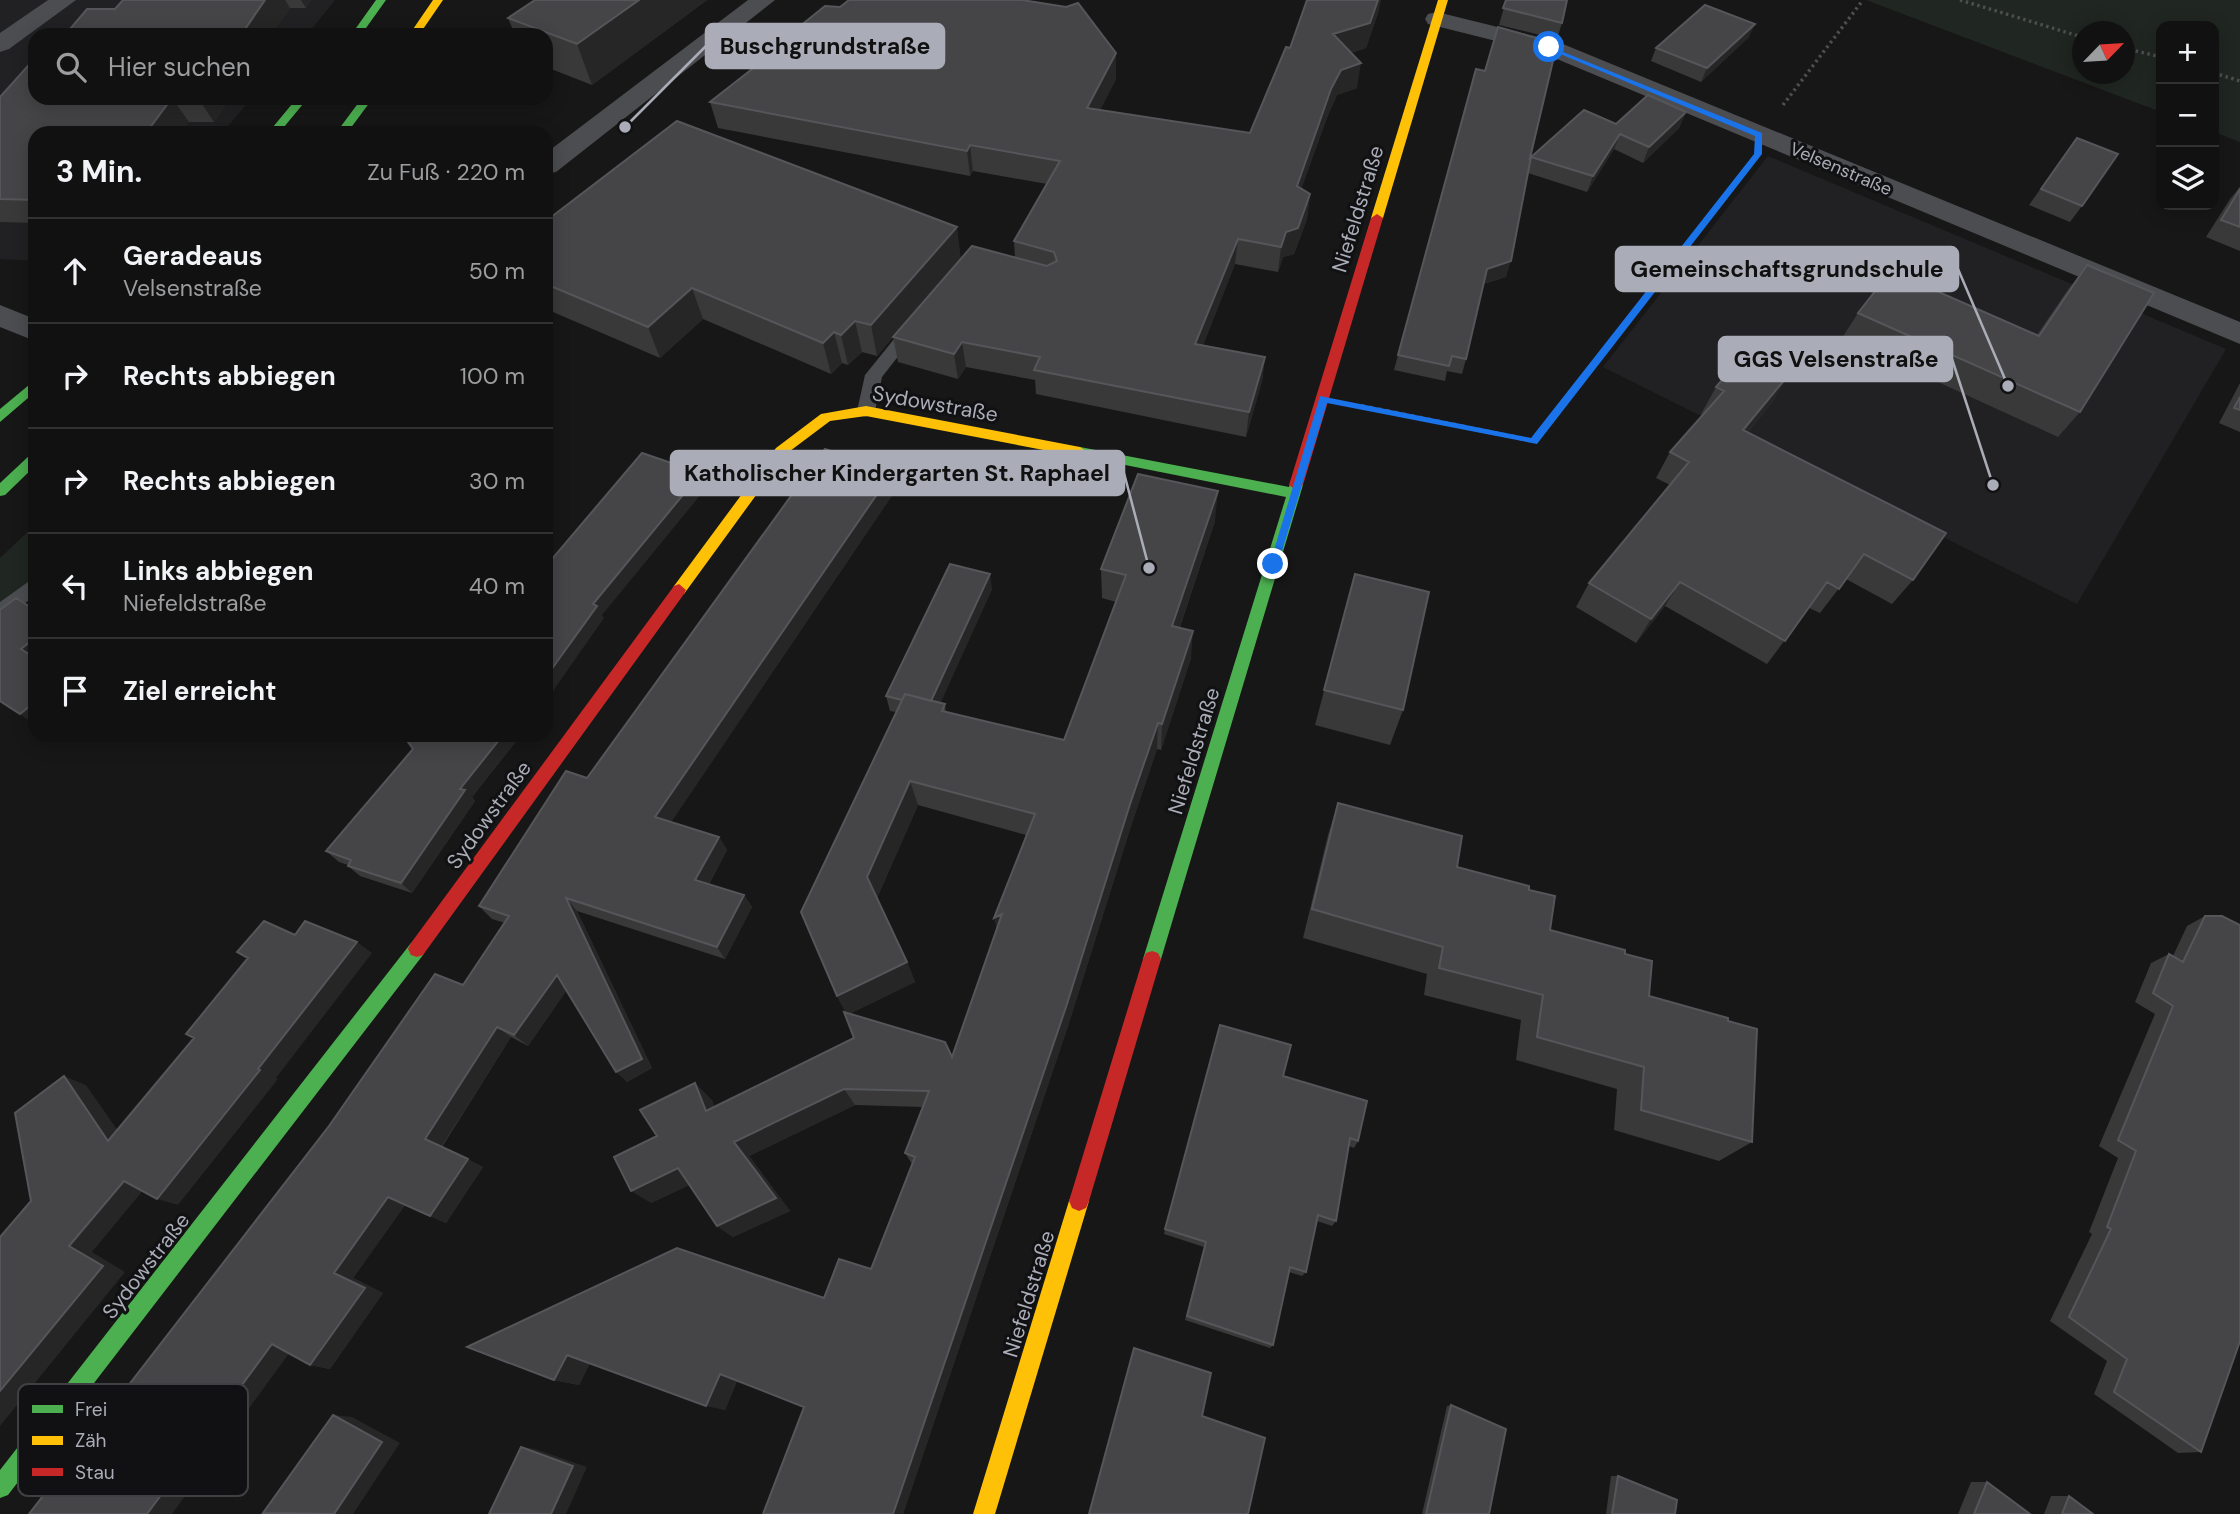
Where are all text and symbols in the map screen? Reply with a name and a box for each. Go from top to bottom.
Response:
north arrow [2072,21,2135,84]
map controls [2156,21,2219,210]
button: + [2156,21,2219,84]
callout: Buschgrundstraße [706,24,944,68]
search box [28,28,553,105]
text: Buschgrundstraße [720,31,930,61]
route start [1533,31,1564,62]
icon: search [52,48,90,86]
text: Hier suchen [108,50,251,84]
button: − [2156,84,2219,147]
street label: Velsenstraße [1786,137,1896,201]
street label: Niefeldstraße [1325,142,1391,276]
button: layers [2156,147,2219,210]
text: 3 Min. [56,152,142,191]
text: Zu Fuß · 220 m [367,157,525,187]
text: Geradeaus [123,239,263,273]
callout: Gemeinschaftsgrundschule [1616,247,1958,291]
icon: ahead [56,252,94,290]
text: Gemeinschaftsgrundschule [1630,254,1944,284]
text: 50 m [469,256,525,286]
text: Velsenstraße [123,273,262,303]
callout: GGS Velsenstraße [1719,337,1952,381]
text: GGS Velsenstraße [1733,344,1939,374]
icon: right [56,357,94,395]
text: Rechts abbiegen [123,359,336,393]
text: 100 m [460,361,525,391]
street label: Sydowstraße [870,379,1000,429]
callout: Katholischer Kindergarten St. Raphael [671,451,1124,495]
text: Katholischer Kindergarten St. Raphael [684,458,1110,488]
icon: right [56,462,94,500]
text: Rechts abbiegen [123,464,336,498]
text: 30 m [469,466,525,496]
route end [1257,548,1288,579]
text: Links abbiegen [123,554,313,588]
icon: left [56,567,94,605]
text: 40 m [469,571,525,601]
text: Niefeldstraße [123,588,266,618]
icon: arrive [56,672,94,710]
text: Ziel erreicht [123,674,276,708]
street label: Niefeldstraße [1161,684,1227,818]
street label: Sydowstraße [440,755,538,875]
street label: Sydowstraße [96,1207,196,1325]
street label: Niefeldstraße [996,1227,1062,1361]
legend [18,1384,248,1496]
text: Frei [75,1397,107,1422]
text: Zäh [75,1428,107,1453]
text: Stau [75,1460,115,1485]

